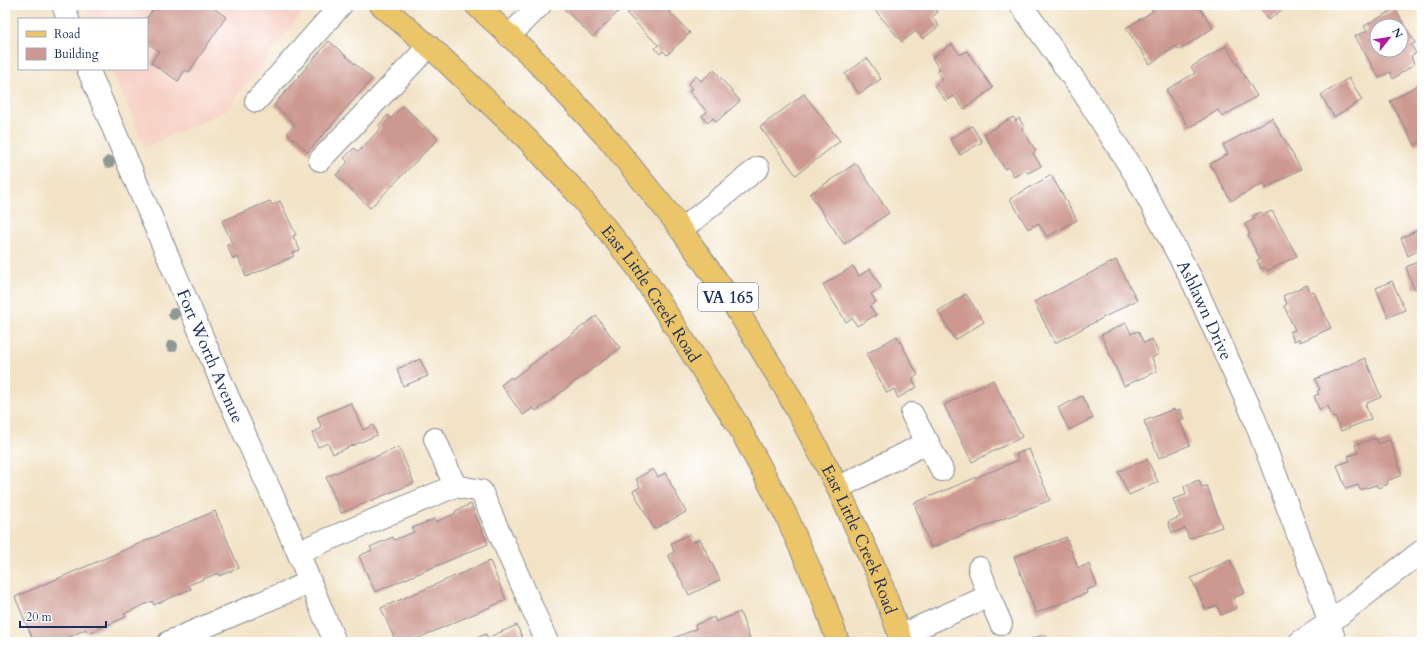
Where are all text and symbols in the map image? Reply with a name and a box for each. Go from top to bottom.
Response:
legend [18,18,148,70]
north arrow [1369,18,1409,58]
text: N [1388,25,1406,42]
text: Road [54,26,81,42]
text: Building [54,46,99,62]
street label: East Little Creek Road [596,220,706,367]
street label: Ashlawn Drive [1171,256,1238,364]
road number: VA 165 [698,283,758,311]
street label: Fort Worth Avenue [171,286,249,427]
street label: East Little Creek Road [816,460,902,617]
scale bar [20,603,106,629]
text: 20 m [26,609,53,625]

